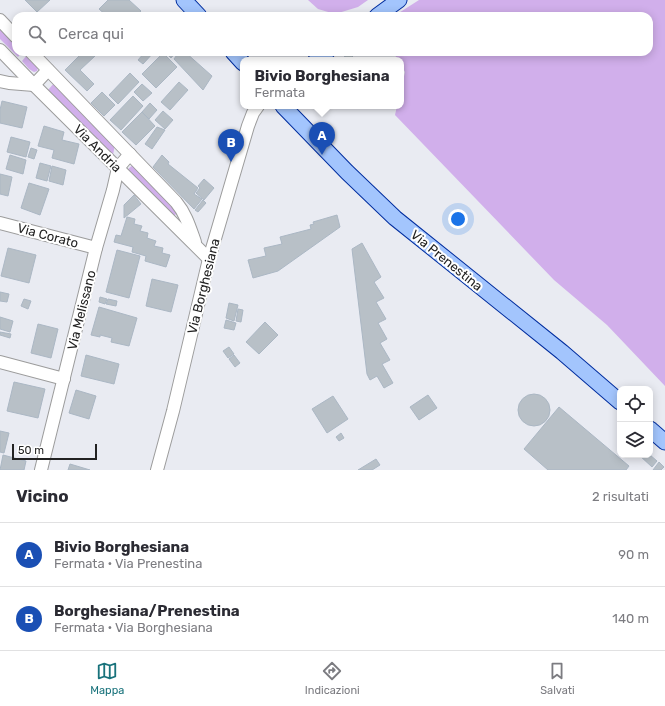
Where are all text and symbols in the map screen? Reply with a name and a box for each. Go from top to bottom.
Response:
search box [12,12,653,56]
icon: search [26,23,48,45]
text: Cerca qui [58,25,124,43]
popup [240,57,404,109]
text: Bivio Borghesiana [255,67,390,85]
text: Fermata [255,85,305,100]
street label: Via Andria [71,121,125,175]
pin: A [309,122,335,155]
pin: B [218,129,244,162]
your location [448,209,468,229]
street label: Via Corato [16,220,80,251]
street label: Via Prenestina [408,227,485,294]
street label: Via Borghesiana [184,237,224,336]
street label: Via Melissano [64,269,99,352]
map controls [617,386,653,458]
button: locate [617,386,653,422]
button: layers [617,422,653,458]
scale bar [12,442,97,461]
text: 50 m [18,444,44,457]
text: Vicino [16,486,69,506]
text: 2 risultati [592,489,649,504]
text: Bivio Borghesiana [54,538,189,556]
text: A [24,547,34,562]
text: 90 m [618,547,649,562]
text: Fermata · Via Prenestina [54,556,202,571]
text: Borghesiana/Prenestina [54,602,240,620]
text: B [24,611,34,626]
text: 140 m [612,611,649,626]
text: Fermata · Via Borghesiana [54,620,213,635]
tab: Mappa [90,660,124,697]
tab: Indicazioni [305,660,360,697]
tab: Salvati [540,660,575,697]

